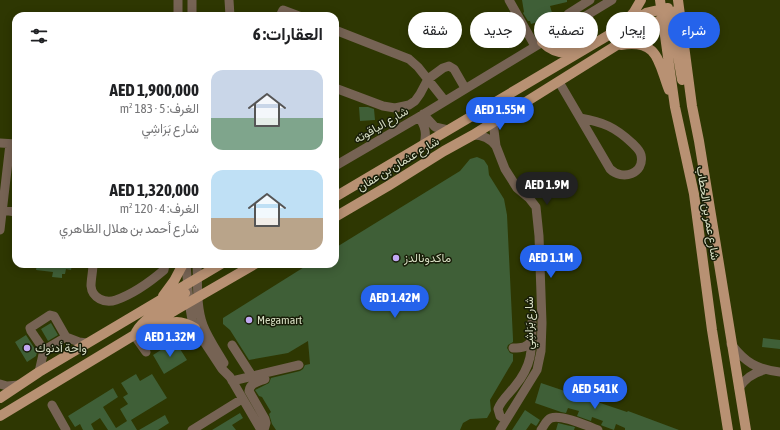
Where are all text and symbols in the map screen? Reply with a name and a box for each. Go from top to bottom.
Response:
chip: شقة [408,12,462,48]
chip: جديد [470,12,526,48]
chip: تصفية [534,12,598,48]
chip: إيجار [606,12,660,48]
chip: شراء [668,12,720,48]
text: العقارات: 6 [253,24,323,44]
icon: filters [28,25,50,47]
text: AED 1,900,000 [110,80,199,100]
icon: home [243,86,291,134]
pin: AED 1.55M [454,97,546,131]
text: الغرف: 5 · 183 m² [120,101,199,116]
text: AED 1.55M [475,102,525,117]
street label: شارع الياقوته [351,104,412,148]
text: شارع بَرَاشِي [141,121,199,136]
street label: شارع عثمان بن عفان [354,134,443,196]
street label: شارع عمر بن الخطاب [692,165,722,261]
pin: AED 1.9M [506,172,588,206]
text: AED 1.9M [525,177,569,192]
text: AED 1,320,000 [110,180,199,200]
icon: home [243,186,291,234]
text: الغرف: 4 · 120 m² [120,201,199,216]
text: شارع أحمد بن هلال الظاهري [59,221,199,236]
pin: AED 1.1M [510,245,592,279]
text: AED 1.1M [529,250,573,265]
place label: ماكدونالدز [403,251,451,266]
marker: ماكدونالدز [391,253,401,263]
pin: AED 1.42M [349,285,441,319]
text: AED 1.42M [370,290,420,305]
street label: شارع بَرَاشِي [522,296,539,350]
place label: Megamart [257,313,303,327]
marker: Megamart [244,315,254,325]
pin: AED 1.32M [124,324,216,358]
text: AED 1.32M [145,329,195,344]
place label: واحة أدنوك [35,341,87,356]
marker: واحة أدنوك [22,343,32,353]
pin: AED 541K [554,376,636,410]
text: AED 541K [572,381,618,396]

